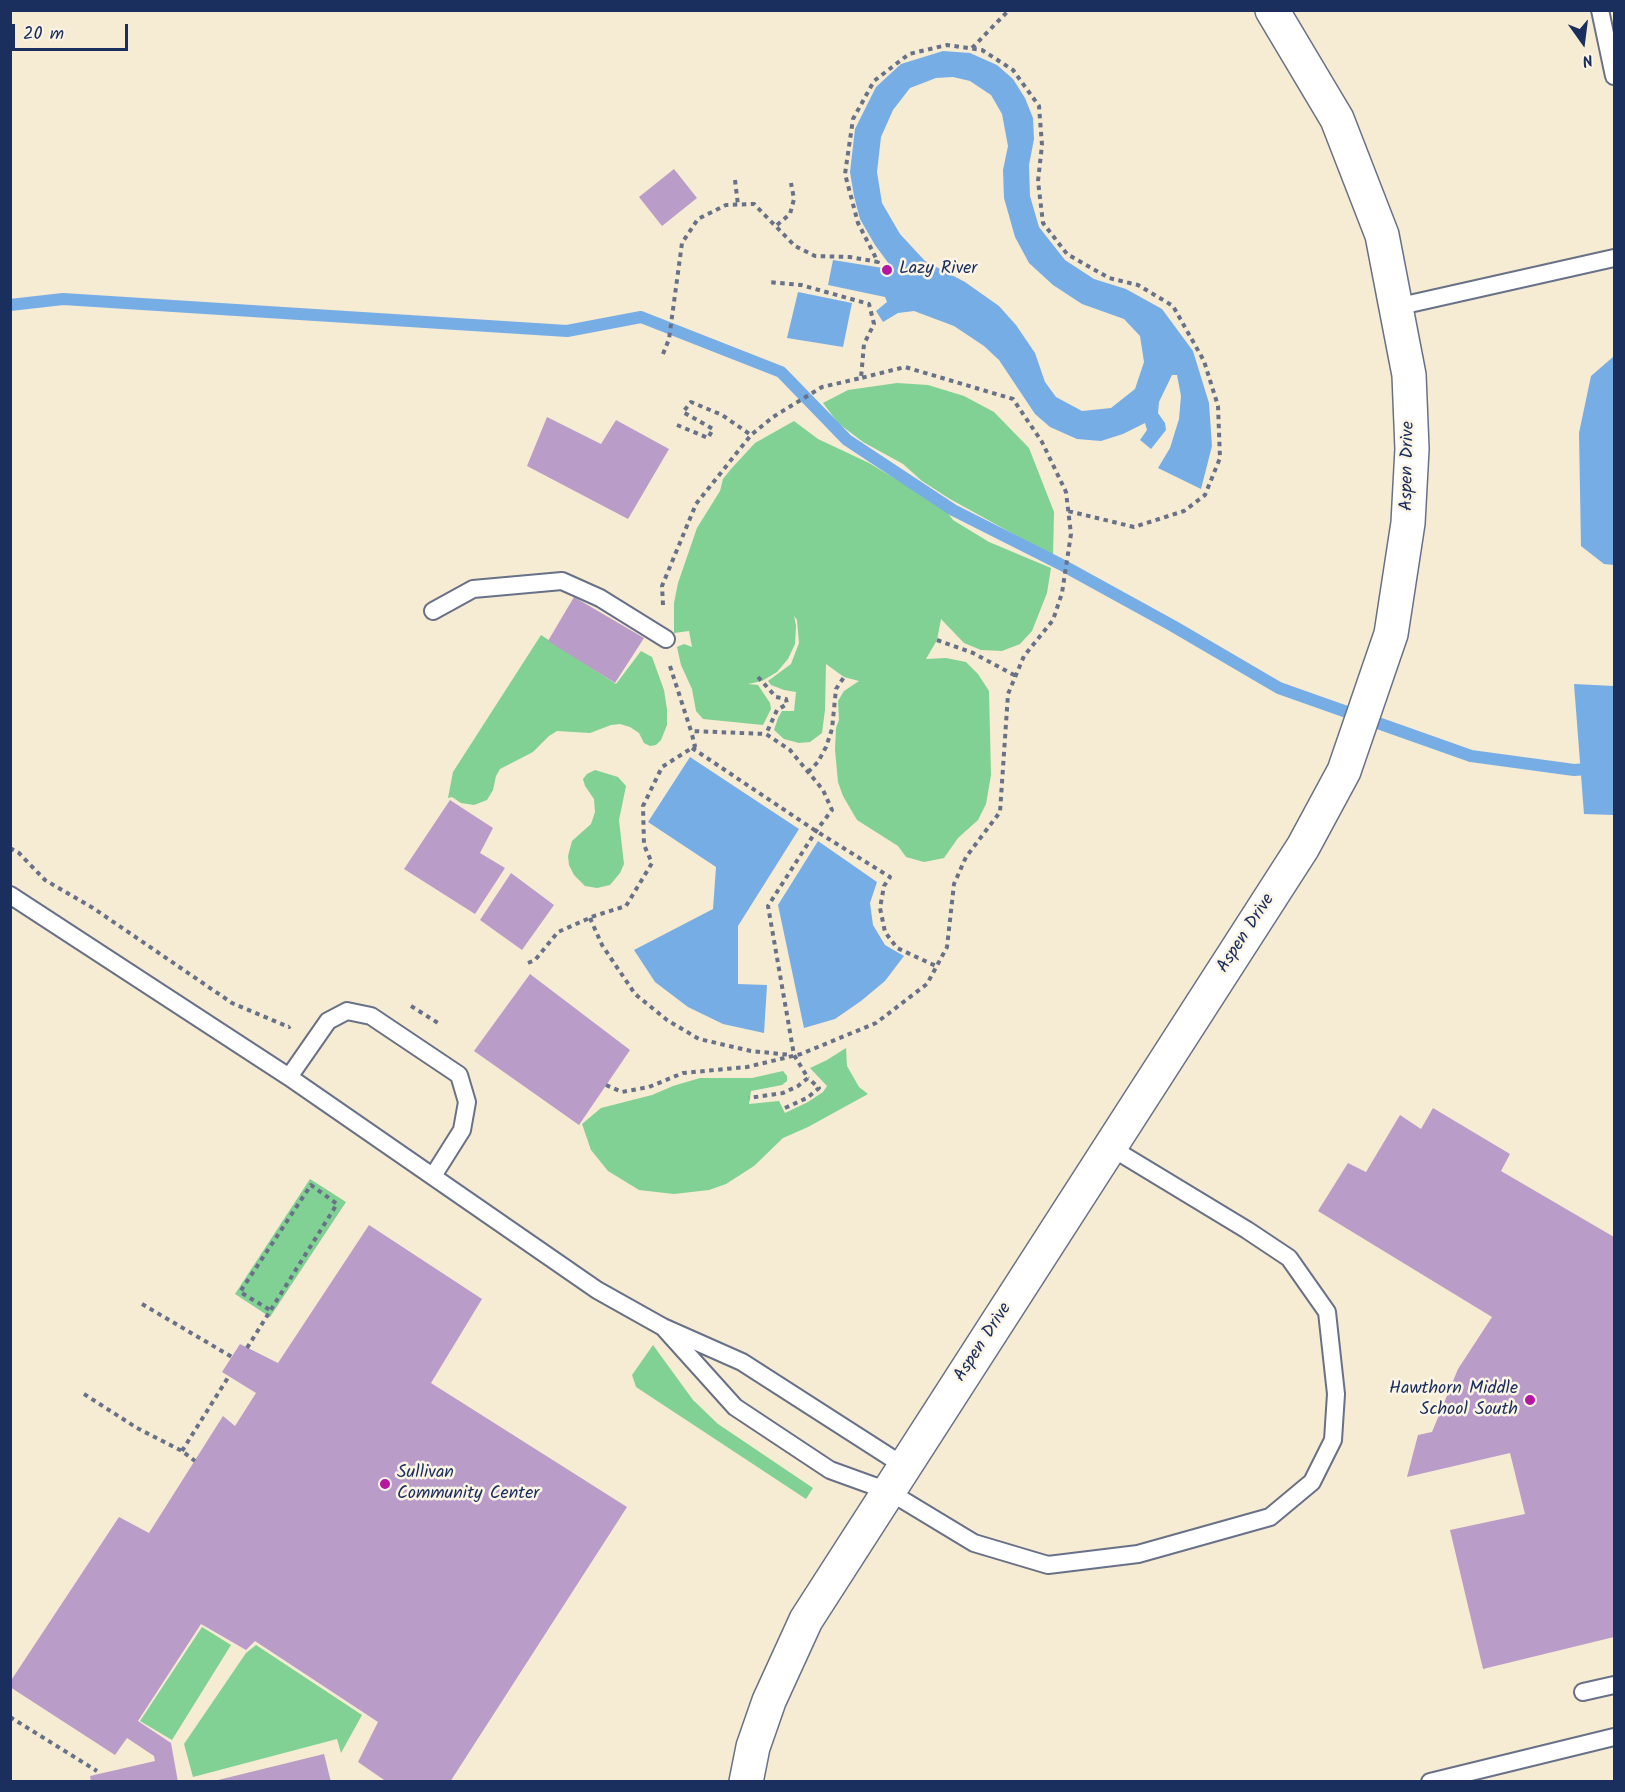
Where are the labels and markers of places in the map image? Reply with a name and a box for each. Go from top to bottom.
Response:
place label: Lazy River [899,259,977,281]
marker: Lazy River [880,263,894,277]
place label: Hawthorn Middle School South [1389,1379,1518,1422]
marker: Hawthorn Middle School South [1523,1393,1537,1407]
place label: Sullivan Community Center [397,1463,539,1506]
marker: Sullivan Community Center [378,1477,392,1491]

